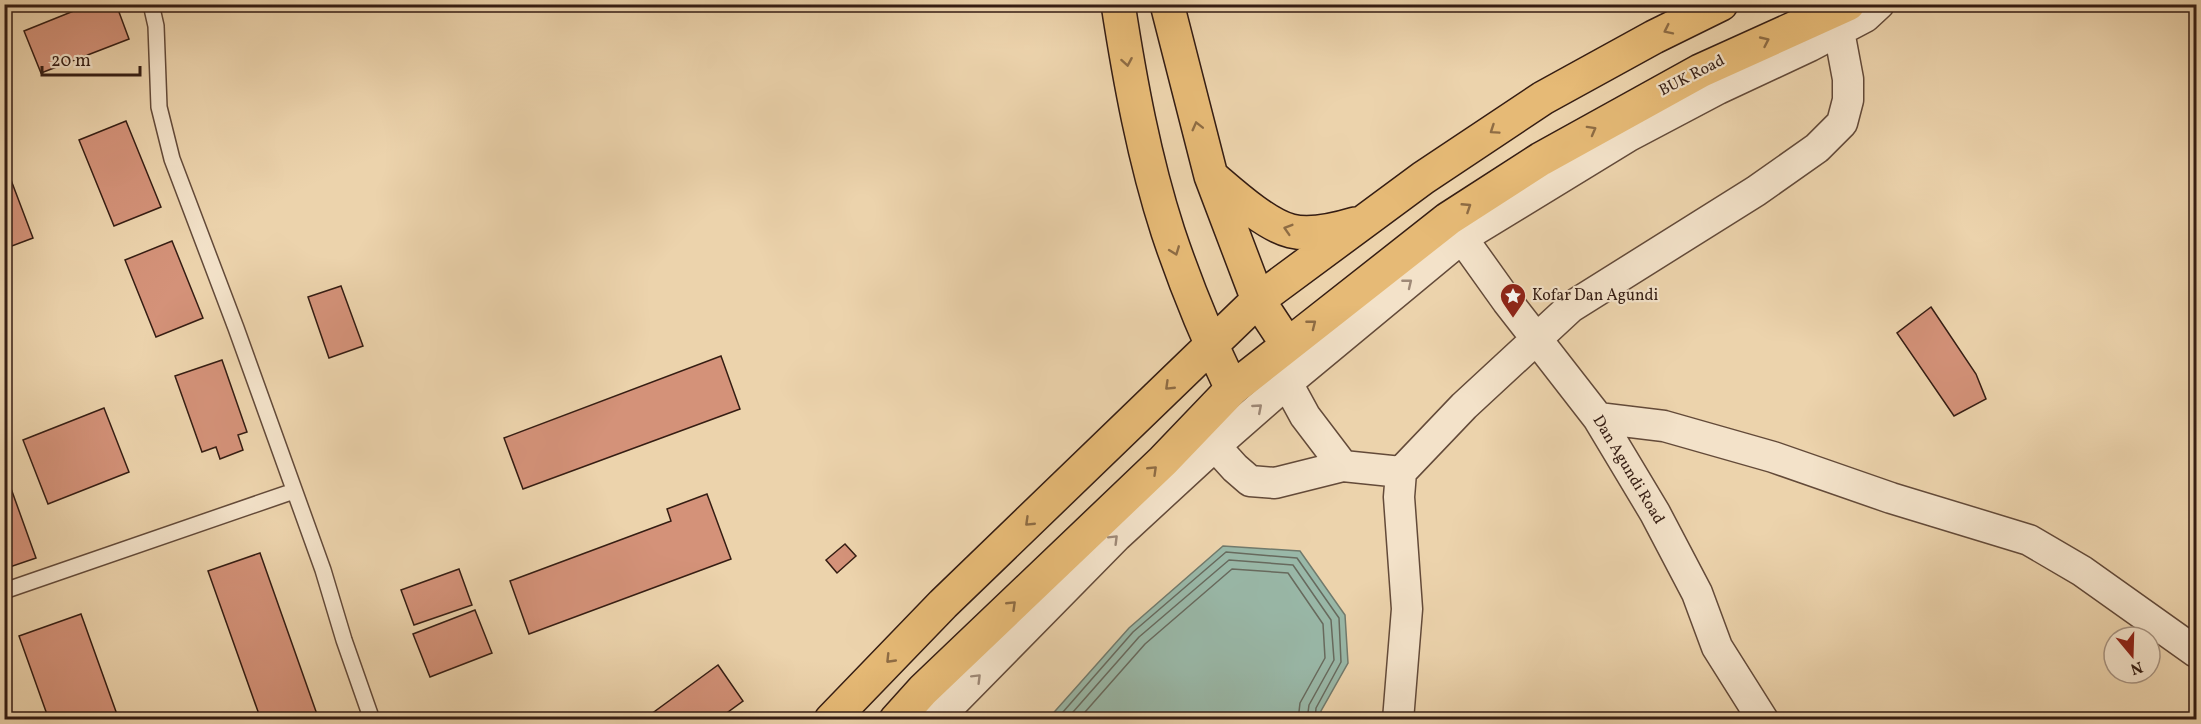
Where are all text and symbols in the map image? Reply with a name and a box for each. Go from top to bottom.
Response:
one-way arrow [1664,23,1675,34]
one-way arrow [1759,36,1770,48]
scale bar [42,39,140,77]
text: 20 m [51,49,91,74]
street label: BUK Road [1655,50,1729,102]
one-way arrow [1121,58,1133,67]
one-way arrow [1191,121,1204,131]
one-way arrow [1490,123,1501,134]
one-way arrow [1586,126,1596,137]
one-way arrow [1461,202,1471,214]
one-way arrow [1283,224,1294,236]
one-way arrow [1168,245,1180,256]
one-way arrow [1401,279,1412,290]
place icon: Kofar Dan Agundi [1498,281,1528,319]
place label: Kofar Dan Agundi [1532,285,1659,307]
one-way arrow [1305,321,1316,332]
one-way arrow [1166,379,1177,390]
one-way arrow [1251,404,1262,415]
street label: Dan Agundi Road [1587,411,1669,529]
one-way arrow [1146,467,1157,478]
one-way arrow [1025,515,1035,526]
one-way arrow [1107,535,1117,546]
one-way arrow [1006,601,1016,612]
north arrow [2102,625,2162,685]
one-way arrow [886,652,897,662]
text: N [2127,655,2145,680]
one-way arrow [969,674,980,685]

